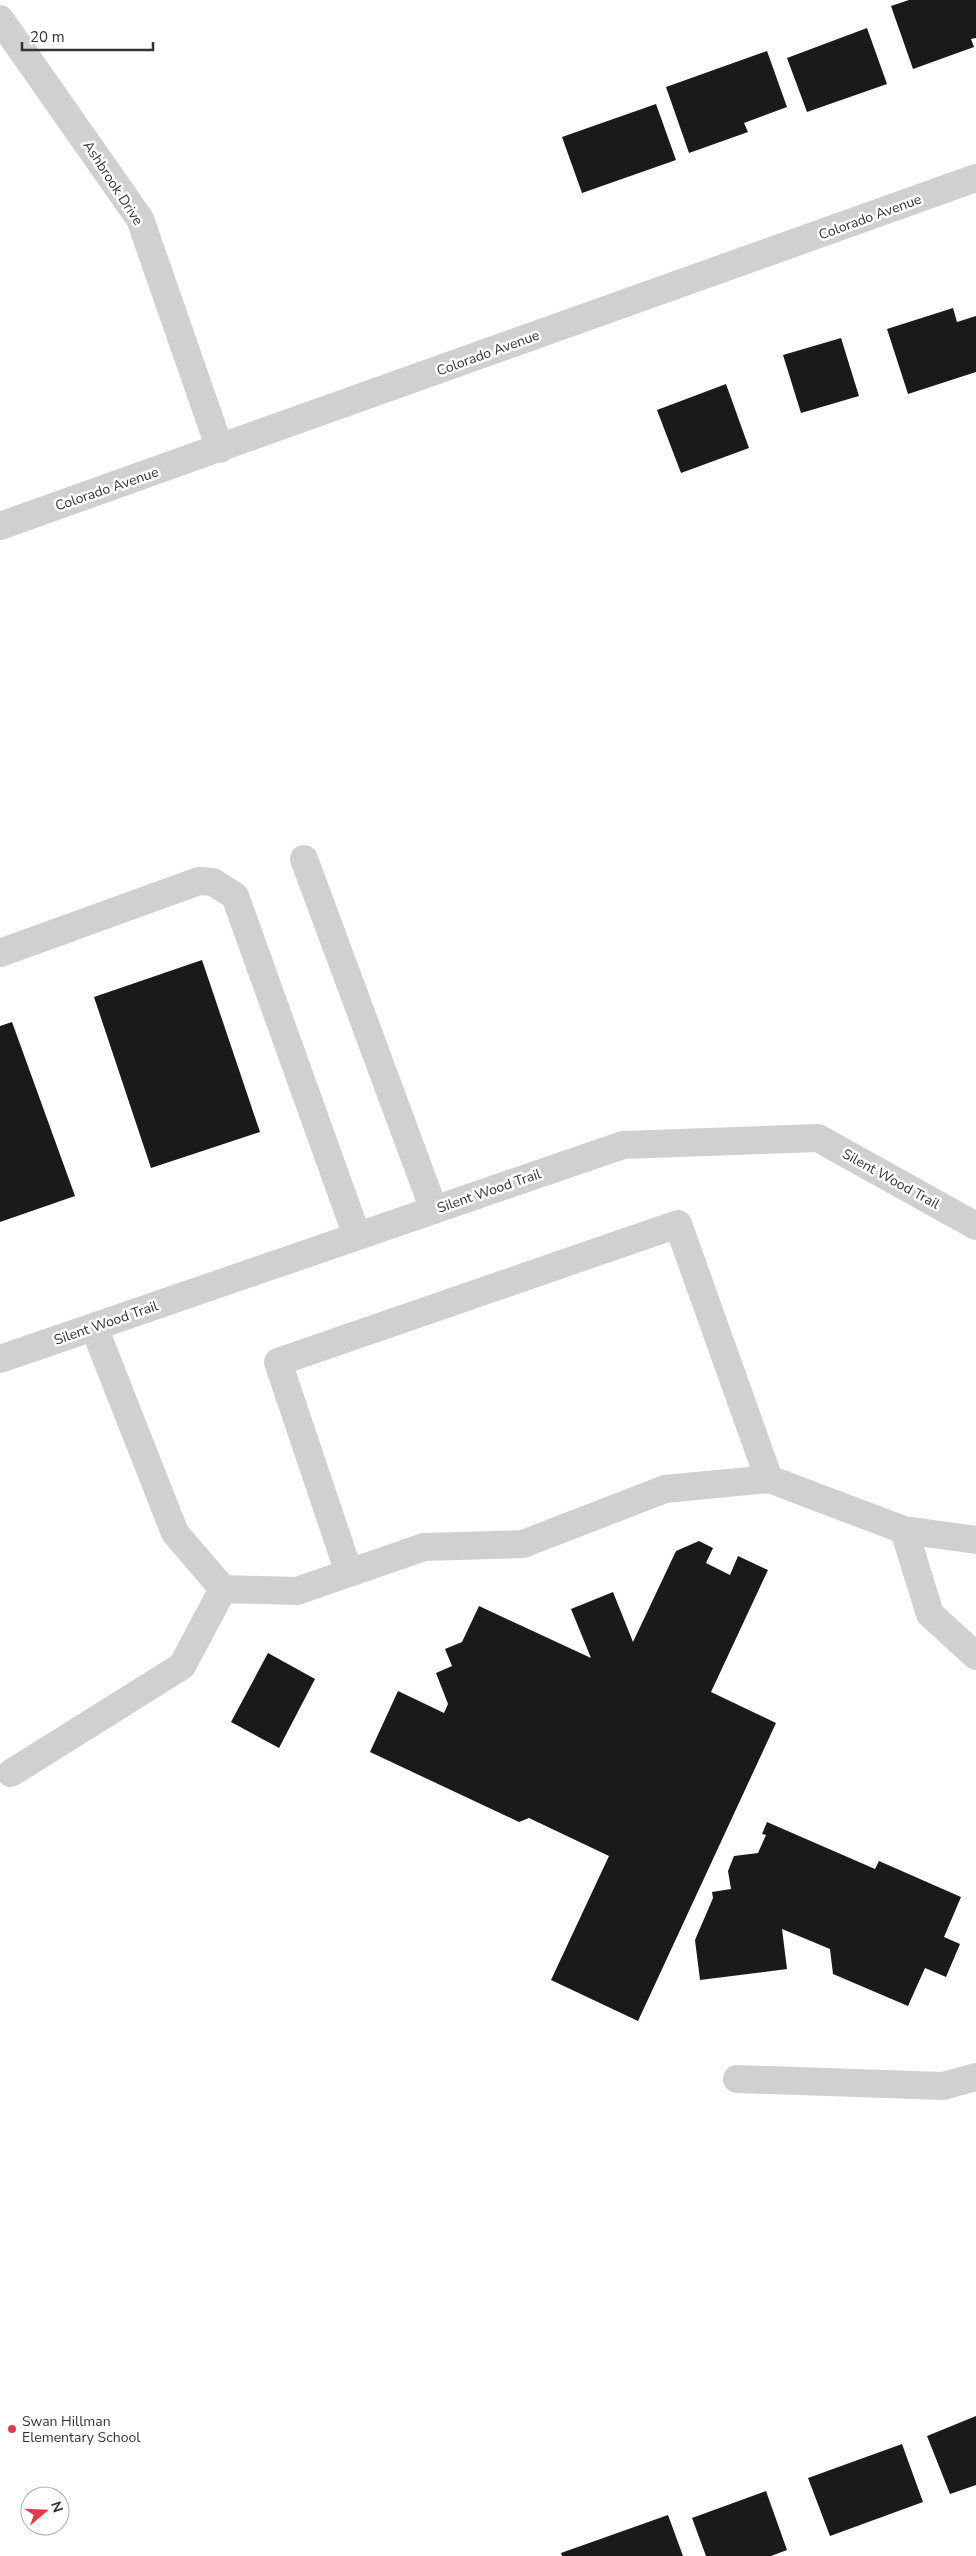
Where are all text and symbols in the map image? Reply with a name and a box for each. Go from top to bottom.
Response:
scale bar [22,20,154,52]
text: 20 m [30,27,65,47]
street label: Ashbrook Drive [79,137,147,229]
street label: Colorado Avenue [816,190,924,244]
street label: Colorado Avenue [434,326,542,380]
street label: Colorado Avenue [53,462,161,516]
street label: Silent Wood Trail [839,1144,944,1214]
street label: Silent Wood Trail [434,1164,544,1218]
street label: Silent Wood Trail [51,1296,161,1350]
place label: Swan Hillman Elementary School [22,2412,141,2447]
marker: Swan Hillman Elementary School [6,2423,18,2435]
north arrow [20,2486,70,2536]
text: N [46,2499,68,2515]

